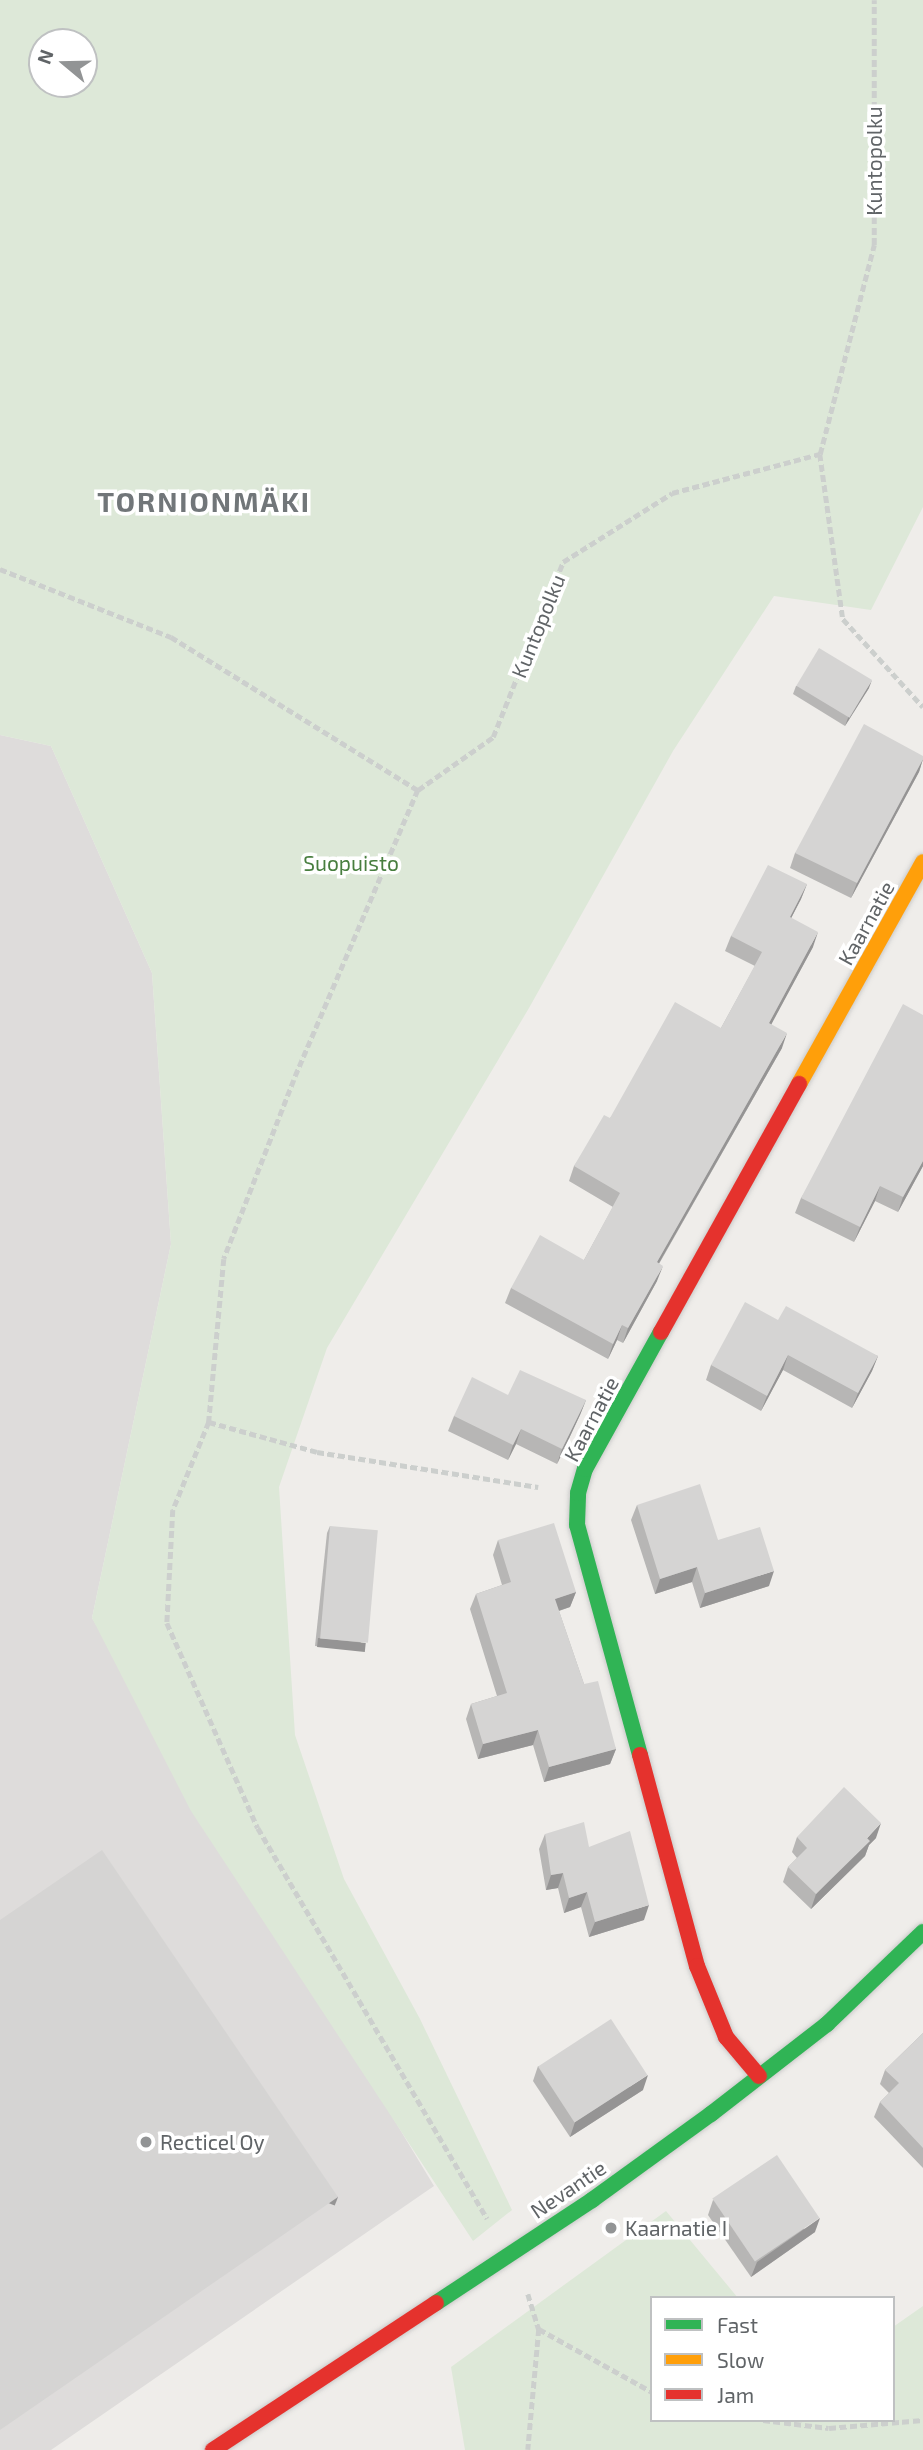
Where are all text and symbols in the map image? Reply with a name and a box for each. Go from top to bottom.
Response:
north arrow [28,28,98,98]
text: N [31,46,58,67]
street label: Kuntopolku [861,106,887,216]
district label: TORNIONMÄKI [99,484,309,518]
street label: Kuntopolku [506,571,570,681]
park label: Suopuisto [303,850,399,876]
street label: Kaarnatie [833,877,899,969]
street label: Kaarnatie [558,1372,624,1466]
place label: Recticel Oy [160,2129,265,2155]
marker: Recticel Oy [138,2134,154,2150]
street label: Nevantie [526,2155,610,2223]
place label: Kaarnatie I [625,2215,727,2241]
marker: Kaarnatie I [603,2220,619,2236]
legend [650,2296,895,2422]
text: Fast [717,2312,758,2337]
text: Slow [717,2347,764,2372]
text: Jam [717,2382,754,2407]

